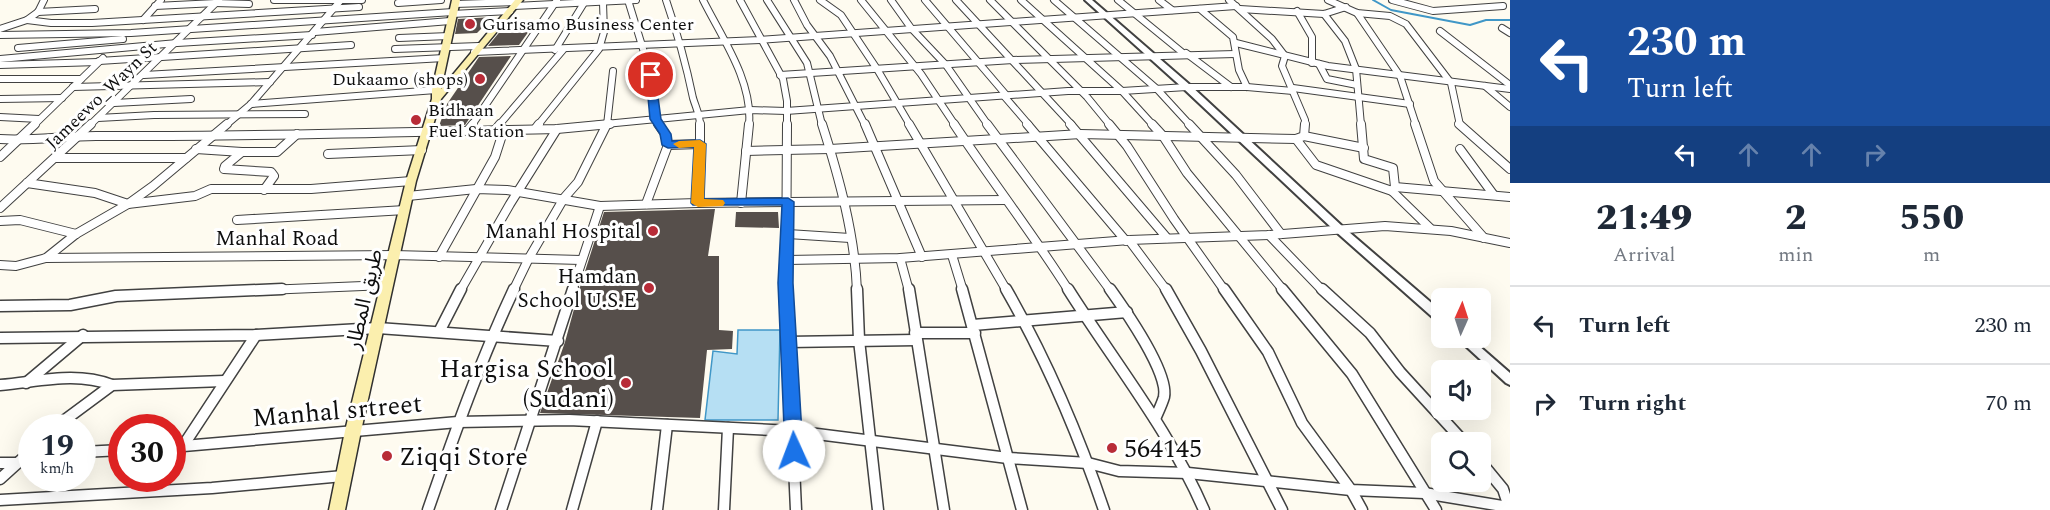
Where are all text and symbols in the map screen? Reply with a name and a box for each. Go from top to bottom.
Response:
place label: Gurisamo Business Center [482,11,694,38]
text: 230 m [1627,11,1746,74]
marker: Gurisamo Business Center [463,17,477,31]
icon: left [1528,24,1606,102]
street label: Jameewo_Wayn St [39,35,163,156]
pin [625,49,676,100]
icon: arrive [634,58,667,91]
place label: Dukaamo (shops) [332,66,468,93]
text: Turn left [1627,68,1733,110]
marker: Dukaamo (shops) [473,72,487,86]
place label: Bidhaan Fuel Station [428,97,525,145]
marker: Bidhaan Fuel Station [409,113,423,127]
icon: left [1669,138,1702,171]
icon: ahead [1732,138,1765,171]
icon: ahead [1795,138,1828,171]
icon: right [1858,138,1891,171]
text: 21:49 [1596,191,1692,246]
text: 2 [1785,191,1807,246]
text: 550 [1899,191,1964,246]
place label: Manahl Hospital [485,216,641,248]
street label: Manhal Road [215,223,339,255]
marker: Manahl Hospital [646,224,660,238]
text: Arrival [1613,240,1675,270]
text: min [1778,240,1813,270]
text: m [1923,240,1940,270]
street label: طريق المطار [338,246,392,353]
place label: Hamdan School U.S.E [517,261,637,317]
marker: Hamdan School U.S.E [642,281,656,295]
north arrow [1431,288,1491,348]
map controls [1431,288,1491,492]
icon: left [1528,309,1561,342]
text: Turn left [1579,309,1671,342]
text: 230 m [1975,309,2032,342]
place label: Hargisa School (Sudani) [439,349,614,419]
button: sound [1431,360,1491,420]
marker: Hargisa School (Sudani) [619,376,633,390]
street label: Manhal srtreet [251,384,424,438]
icon: right [1528,387,1561,420]
text: Turn right [1579,387,1686,420]
text: 70 m [1986,387,2032,420]
speed limit sign: 30 [108,414,186,492]
position arrow [762,419,826,483]
text: 19 [40,423,74,469]
place label: 564145 [1124,429,1202,469]
button: search [1431,432,1491,492]
place label: Ziqqi Store [399,437,528,477]
marker: 564145 [1105,441,1119,455]
marker: Ziqqi Store [380,449,394,463]
text: km/h [40,457,74,480]

